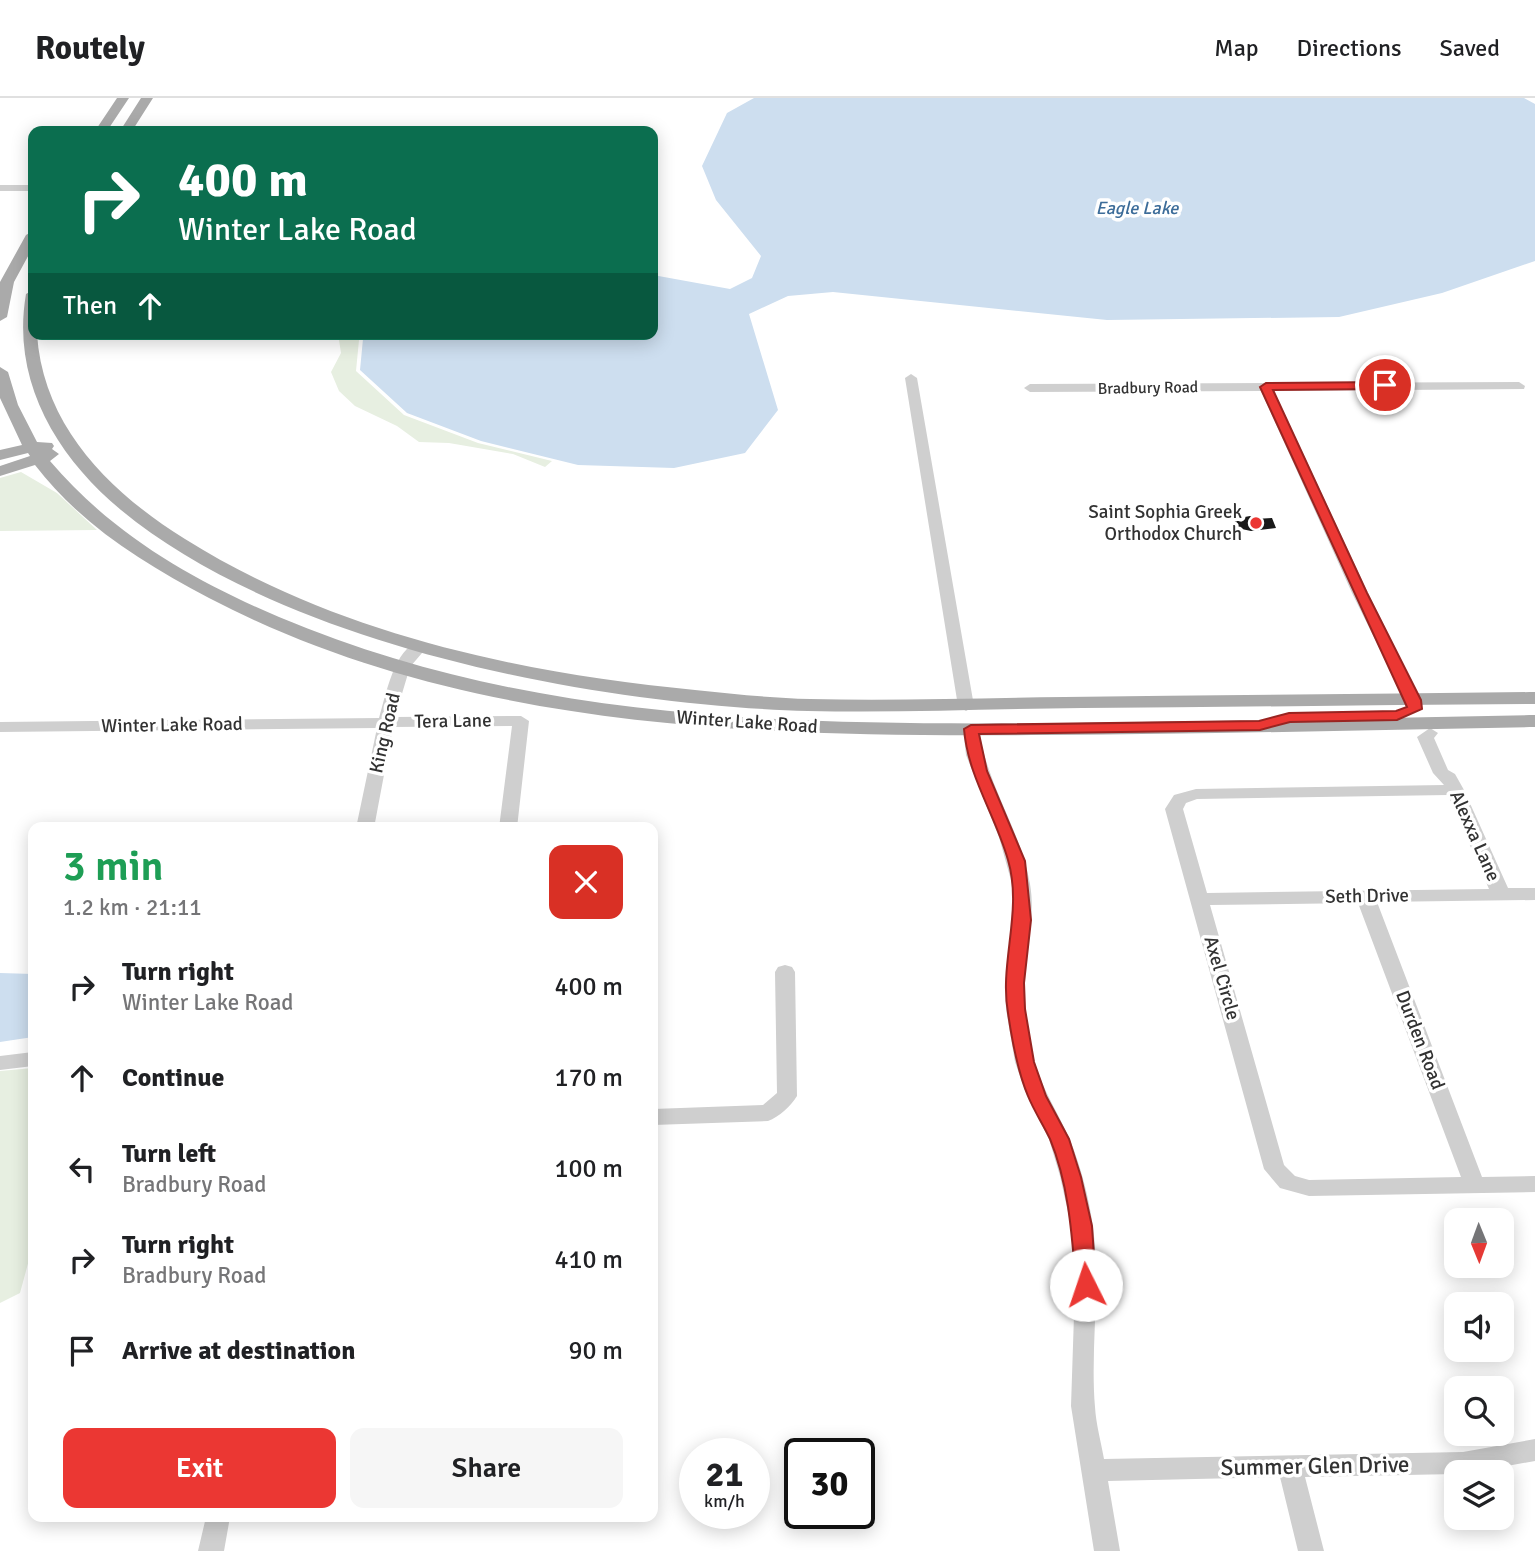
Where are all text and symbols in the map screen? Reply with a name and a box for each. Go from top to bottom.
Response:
text: Routely [35,28,145,69]
text: Map [1214,33,1259,63]
text: Directions [1297,33,1402,63]
text: Saved [1440,33,1500,63]
text: 400 m [178,150,308,210]
icon: right [63,154,154,245]
water label: Eagle Lake [1096,197,1179,219]
text: Winter Lake Road [178,210,417,249]
icon: ahead [131,287,169,325]
text: Then [63,290,117,322]
pin [1355,355,1415,415]
icon: arrive [1366,366,1404,404]
street label: Bradbury Road [1098,377,1198,399]
place label: Saint Sophia Greek Orthodox Church [1088,500,1242,546]
marker: Saint Sophia Greek Orthodox Church [1248,515,1264,531]
street label: King Road [364,690,406,776]
street label: Winter Lake Road [675,705,819,739]
street label: Tera Lane [414,708,492,734]
street label: Winter Lake Road [101,712,243,738]
street label: Alexxa Lane [1444,787,1506,885]
text: 3 min [63,841,164,892]
button: close [549,845,623,919]
street label: Seth Drive [1325,883,1409,909]
text: 1.2 km · 21:11 [63,893,202,922]
street label: Axel Circle [1199,933,1245,1023]
text: Turn right [122,956,234,988]
icon: right [63,968,101,1006]
text: 400 m [554,971,623,1003]
street label: Durden Road [1390,987,1450,1093]
text: Winter Lake Road [122,988,294,1017]
icon: ahead [63,1059,101,1097]
text: Continue [122,1062,224,1094]
text: 170 m [554,1062,623,1094]
text: Turn left [122,1138,216,1170]
icon: left [63,1150,101,1188]
text: 100 m [554,1153,623,1185]
text: Bradbury Road [122,1170,266,1199]
north arrow [1444,1208,1514,1278]
map controls [1444,1208,1514,1530]
text: Turn right [122,1229,234,1261]
icon: right [63,1241,101,1279]
text: 410 m [554,1244,623,1276]
position arrow [1049,1248,1123,1322]
text: Bradbury Road [122,1261,266,1290]
button: sound [1444,1292,1514,1362]
icon: arrive [63,1332,101,1370]
text: Arrive at destination [122,1335,355,1367]
text: 90 m [568,1335,623,1367]
button: search [1444,1376,1514,1446]
button: Exit [63,1428,336,1508]
button: Share [350,1428,623,1508]
speed limit sign: 30 [784,1438,875,1529]
street label: Summer Glen Drive [1220,1450,1410,1482]
text: 21 [706,1453,743,1496]
button: layers [1444,1460,1514,1530]
text: km/h [704,1490,745,1512]

